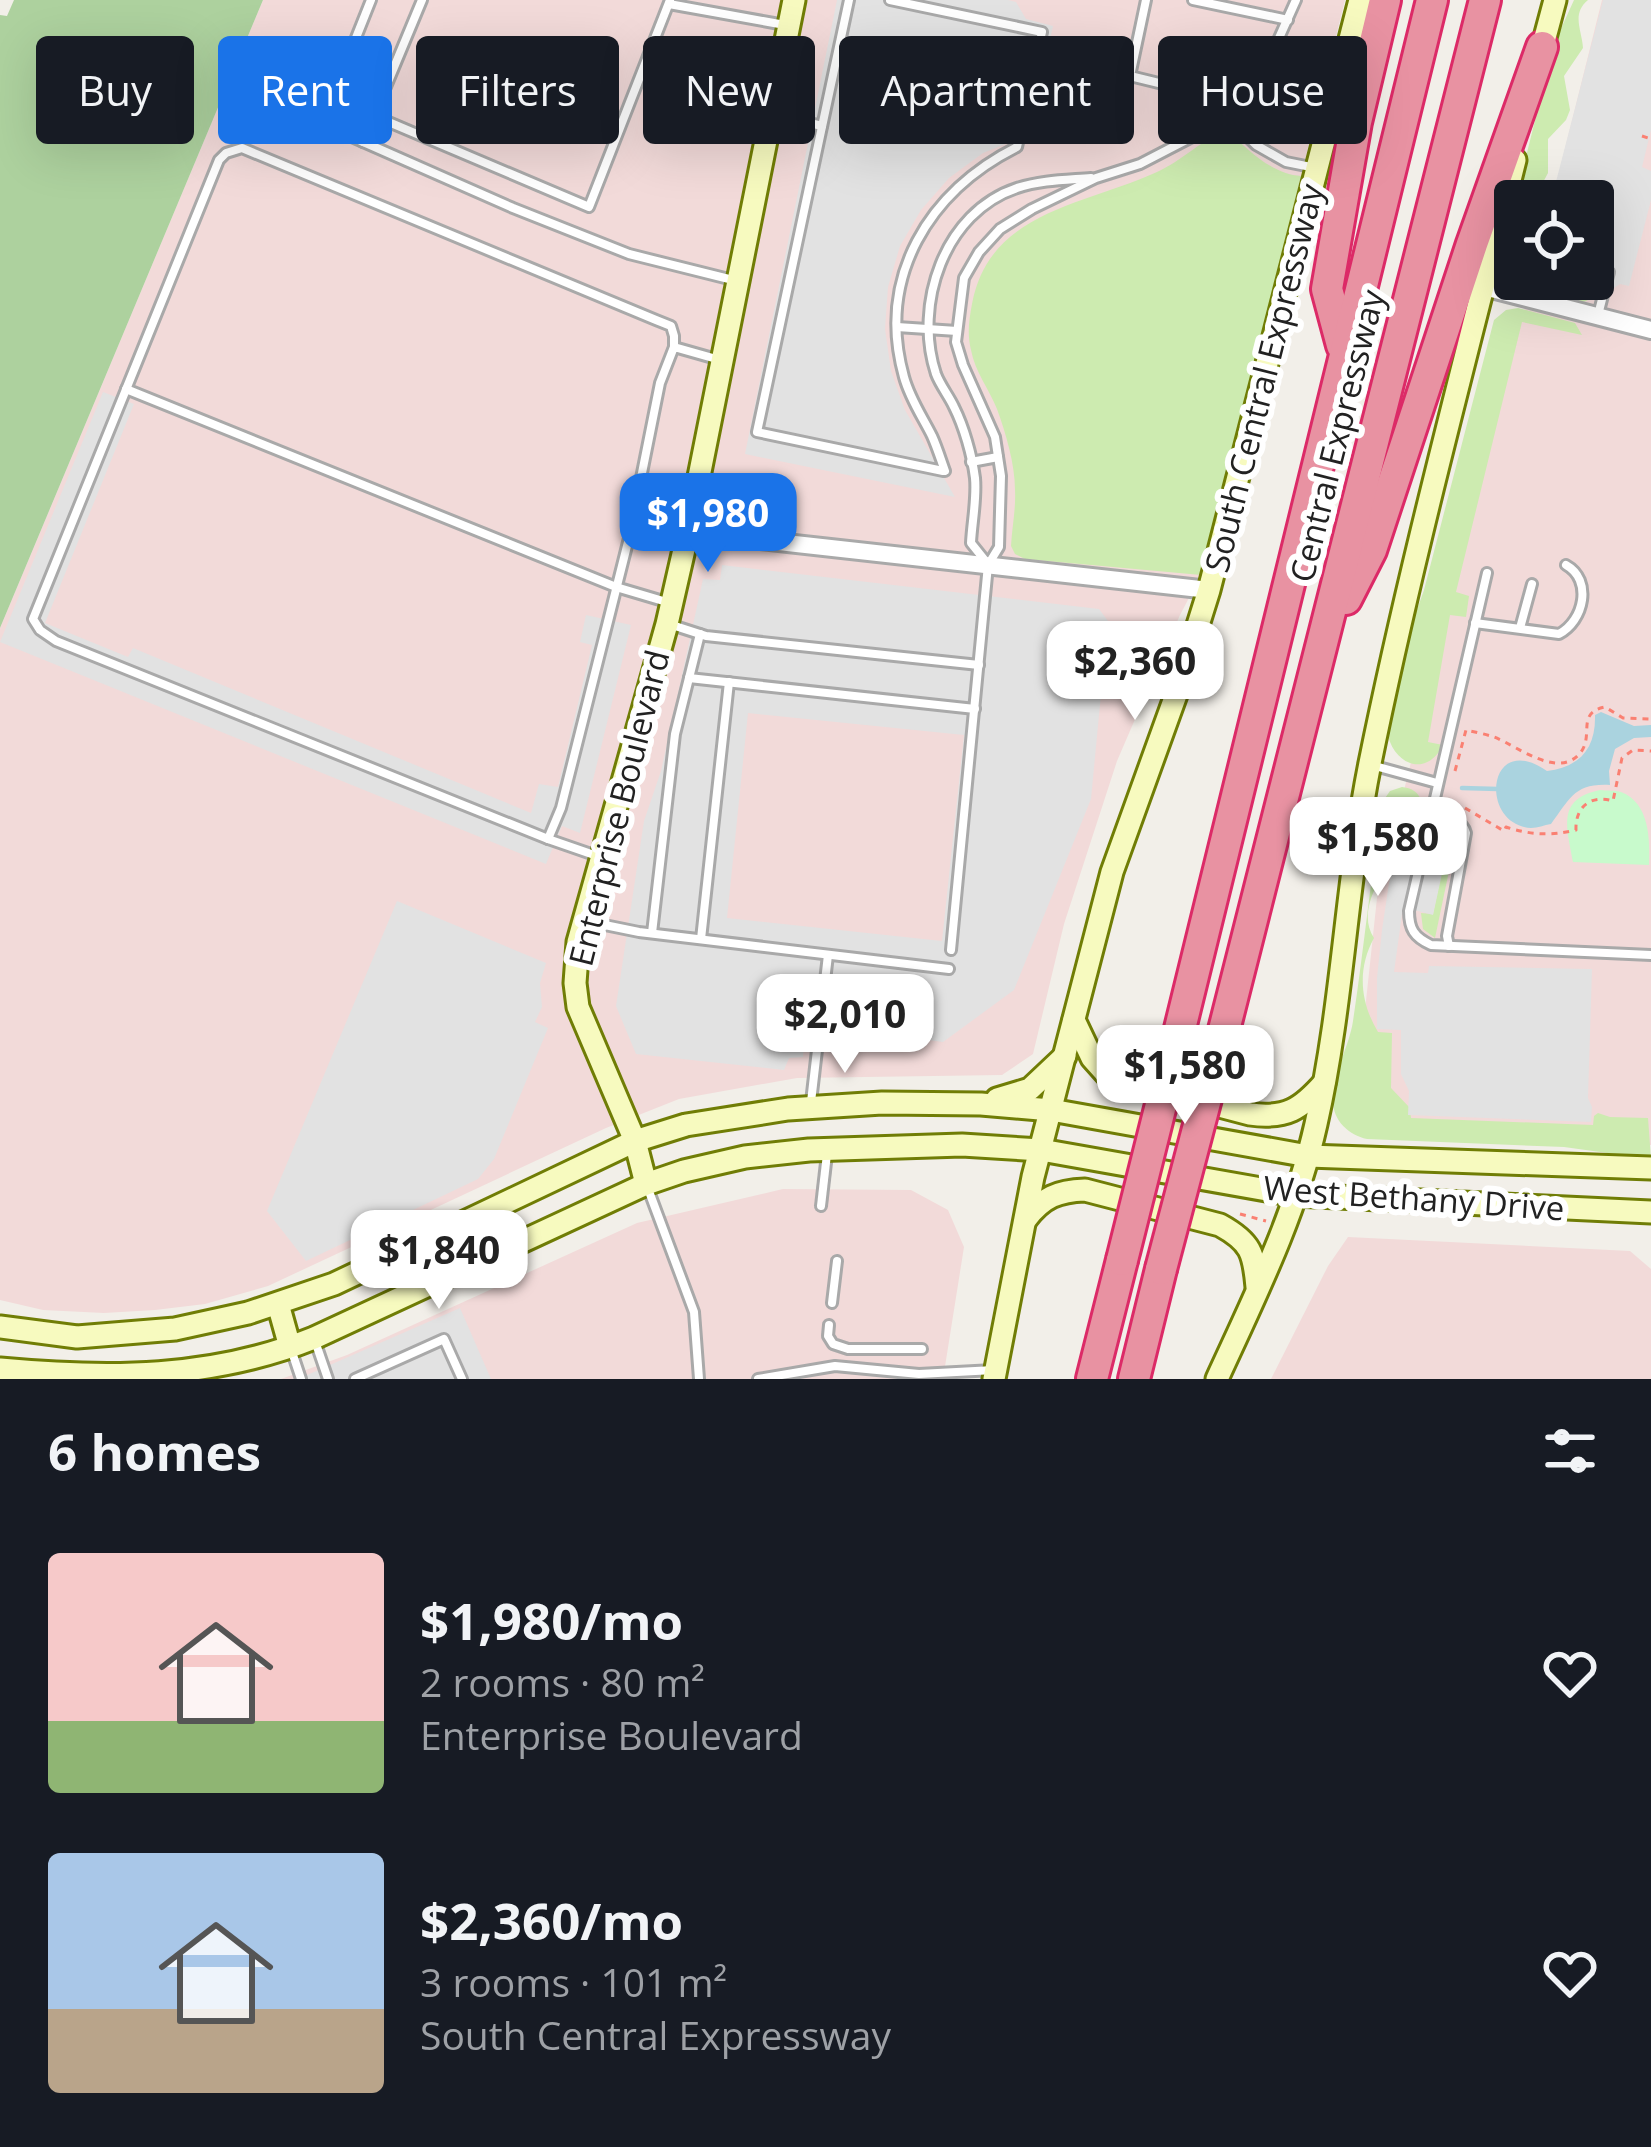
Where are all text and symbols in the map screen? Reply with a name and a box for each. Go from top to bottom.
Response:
chip: Buy [36,36,194,144]
chip: Rent [218,36,392,144]
chip: Filters [416,36,619,144]
chip: New [643,36,815,144]
chip: Apartment [839,36,1134,144]
chip: House [1158,36,1367,144]
street label: South Central Expressway [1193,179,1334,577]
map controls [1494,180,1614,300]
button: locate [1494,180,1614,300]
street label: Central Expressway [1278,285,1395,587]
pin: $1,980 [610,473,806,575]
text: $1,980 [647,485,769,538]
pin: $2,360 [1037,621,1233,723]
text: $2,360 [1074,633,1196,686]
street label: Enterprise Boulevard [557,645,680,970]
pin: $1,580 [1280,797,1476,899]
text: $1,580 [1317,809,1439,862]
pin: $2,010 [747,974,943,1076]
text: $2,010 [784,986,906,1039]
pin: $1,580 [1087,1025,1283,1127]
text: $1,580 [1124,1037,1246,1090]
street label: West Bethany Drive [1262,1165,1566,1230]
pin: $1,840 [341,1210,537,1312]
text: $1,840 [378,1222,500,1275]
text: 6 homes [48,1416,261,1486]
icon: filters [1537,1418,1603,1484]
text: $1,980/mo [420,1585,683,1655]
icon: home [144,1601,288,1745]
icon: heart [1537,1640,1603,1706]
text: 2 rooms · 80 m² [420,1655,705,1708]
text: Enterprise Boulevard [420,1708,803,1761]
text: $2,360/mo [420,1885,683,1955]
icon: home [144,1901,288,2045]
icon: heart [1537,1940,1603,2006]
text: 3 rooms · 101 m² [420,1955,727,2008]
text: South Central Expressway [420,2008,891,2061]

